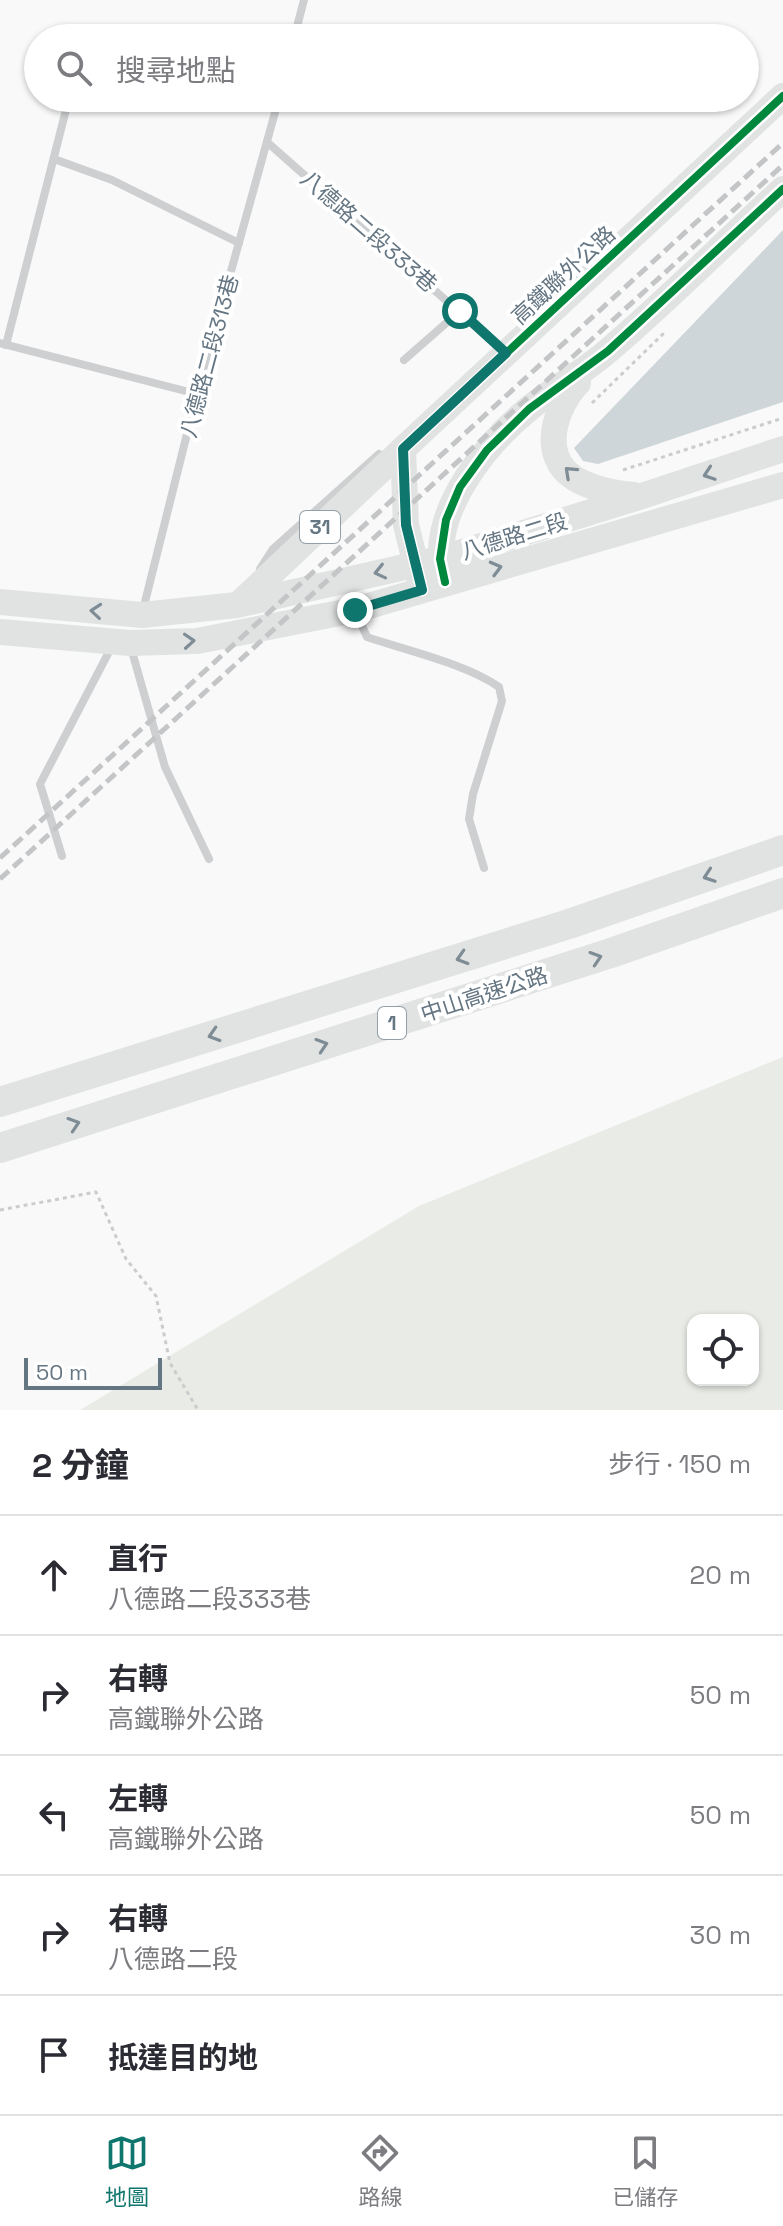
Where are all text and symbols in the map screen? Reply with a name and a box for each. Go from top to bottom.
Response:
search box [24,24,759,112]
icon: search [52,46,96,90]
text: 搜尋地點 [116,51,236,90]
street label: 八德路二段333巷 [295,164,443,298]
street label: 高鐵聯外公路 [505,220,621,330]
street label: 八德路二段313巷 [174,271,244,441]
route start [442,293,478,329]
one-way arrow [703,464,717,480]
one-way arrow [565,467,579,481]
street label: 八德路二段 [457,507,571,565]
road number: 31 [300,511,340,543]
one-way arrow [489,561,503,578]
one-way arrow [373,562,387,579]
route end [337,592,373,628]
one-way arrow [89,603,102,620]
one-way arrow [183,633,196,650]
one-way arrow [703,866,717,882]
one-way arrow [456,948,470,964]
one-way arrow [589,951,603,967]
street label: 中山高速公路 [417,960,551,1028]
road number: 1 [378,1007,406,1039]
one-way arrow [208,1026,222,1042]
one-way arrow [315,1038,328,1054]
one-way arrow [67,1117,81,1133]
map controls [687,1314,759,1386]
button: locate [687,1314,759,1386]
scale bar [24,1354,162,1390]
text: 50 m [36,1358,88,1386]
text: 2 分鐘 [32,1444,129,1487]
text: 步行 · 150 m [609,1447,751,1481]
text: 直行 [108,1539,168,1578]
icon: ahead [32,1553,76,1597]
text: 20 m [690,1558,751,1592]
text: 八德路二段333巷 [108,1582,311,1616]
text: 右轉 [108,1659,168,1698]
icon: right [32,1673,76,1717]
text: 50 m [690,1678,751,1712]
text: 高鐵聯外公路 [108,1702,264,1736]
text: 左轉 [108,1779,168,1818]
icon: left [32,1793,76,1837]
text: 50 m [690,1798,751,1832]
text: 高鐵聯外公路 [108,1822,264,1856]
text: 右轉 [108,1899,168,1938]
icon: right [32,1913,76,1957]
text: 30 m [690,1918,751,1952]
text: 八德路二段 [108,1942,238,1976]
icon: arrive [32,2033,76,2077]
text: 抵達目的地 [108,2038,258,2077]
tab: 地圖 [105,2131,149,2211]
tab: 路線 [358,2131,402,2211]
tab: 已儲存 [612,2131,678,2211]

